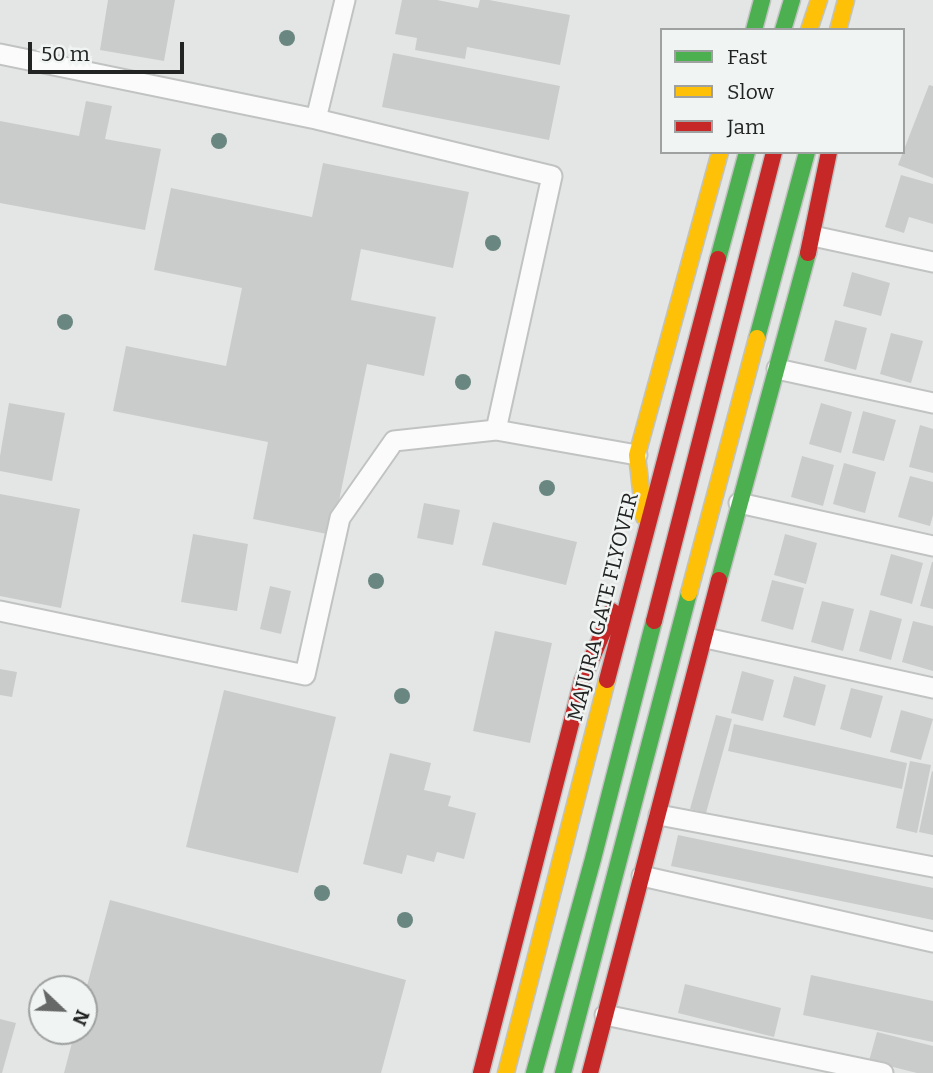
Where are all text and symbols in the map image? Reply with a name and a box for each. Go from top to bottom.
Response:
scale bar [32,28,187,72]
legend [660,28,905,154]
text: 50 m [41,41,90,67]
text: Fast [727,44,767,70]
text: Slow [727,79,774,105]
text: Jam [727,114,765,140]
street label: MAJURA GATE FLYOVER [563,490,645,724]
north arrow [28,975,98,1045]
text: N [68,1006,94,1029]

